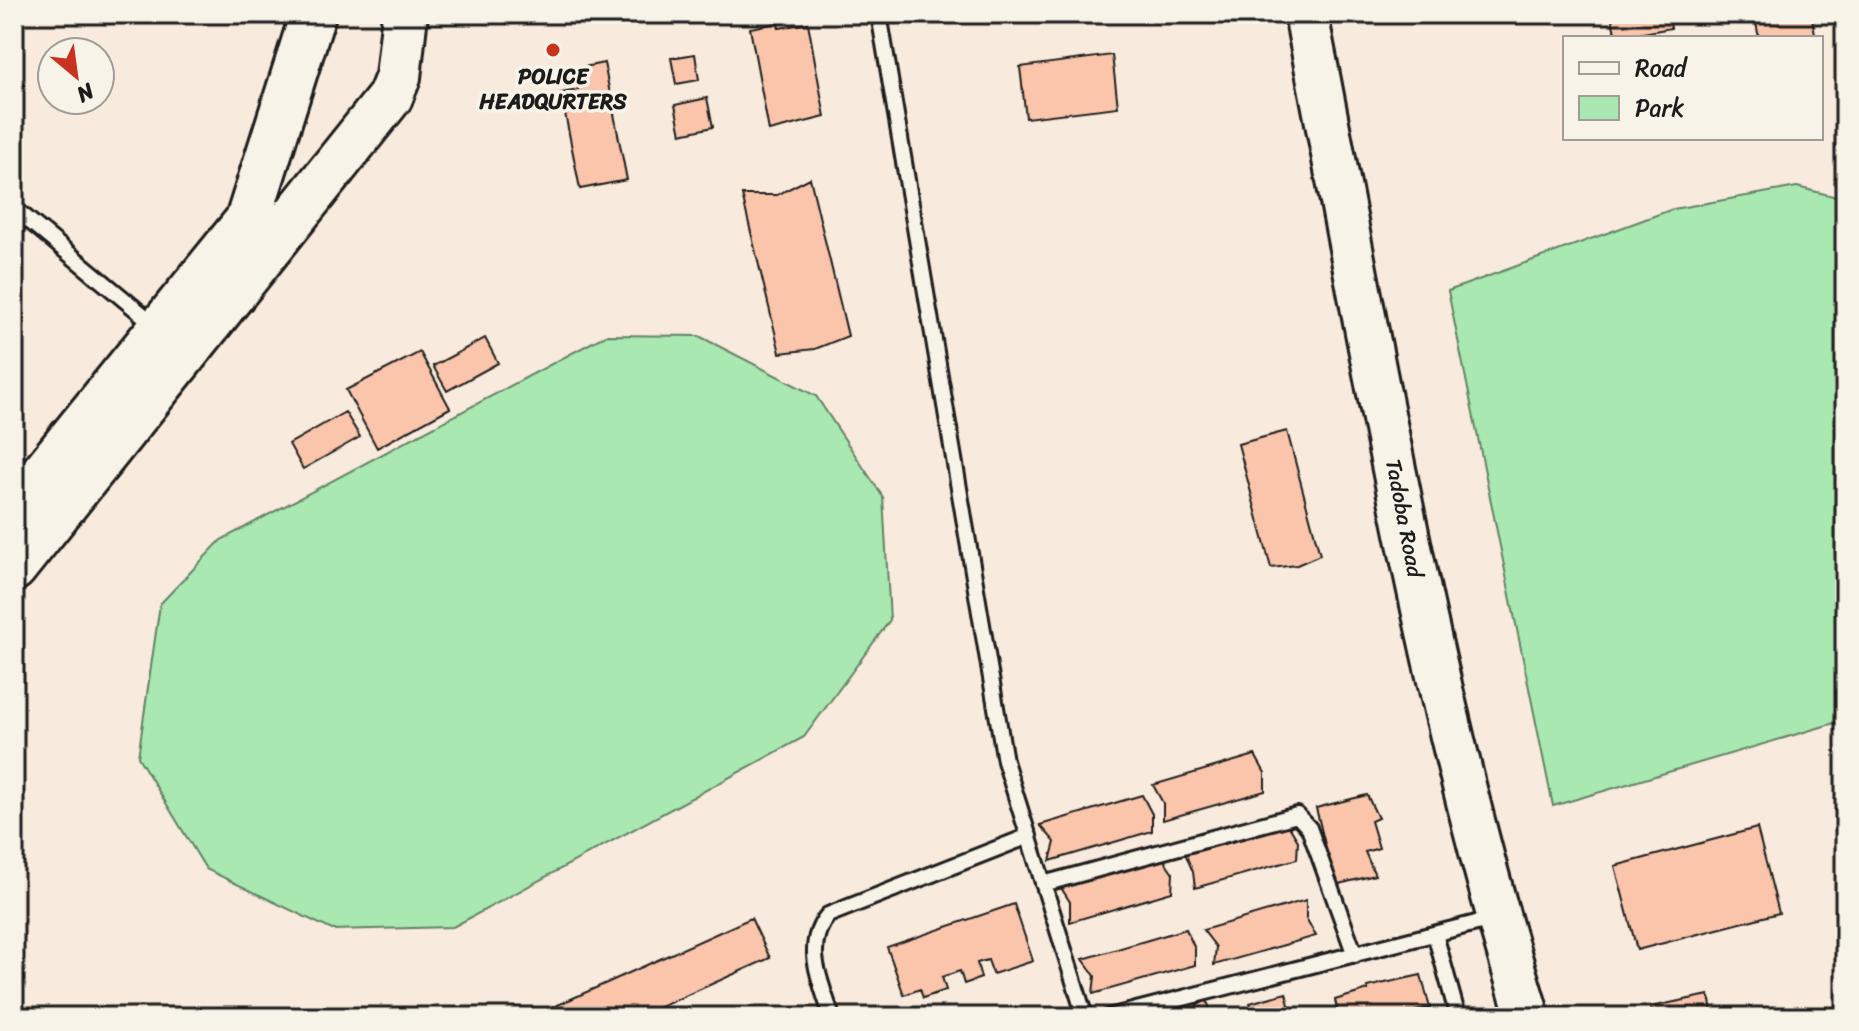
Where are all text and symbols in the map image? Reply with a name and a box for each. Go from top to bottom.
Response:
north arrow [36,36,116,116]
legend [1563,36,1823,140]
marker: POLICE HEADQURTERS [544,41,562,59]
text: Road [1635,47,1689,89]
place label: POLICE HEADQURTERS [478,57,627,121]
text: N [69,72,102,114]
text: Park [1635,87,1684,129]
street label: Tadoba Road [1374,456,1435,582]

